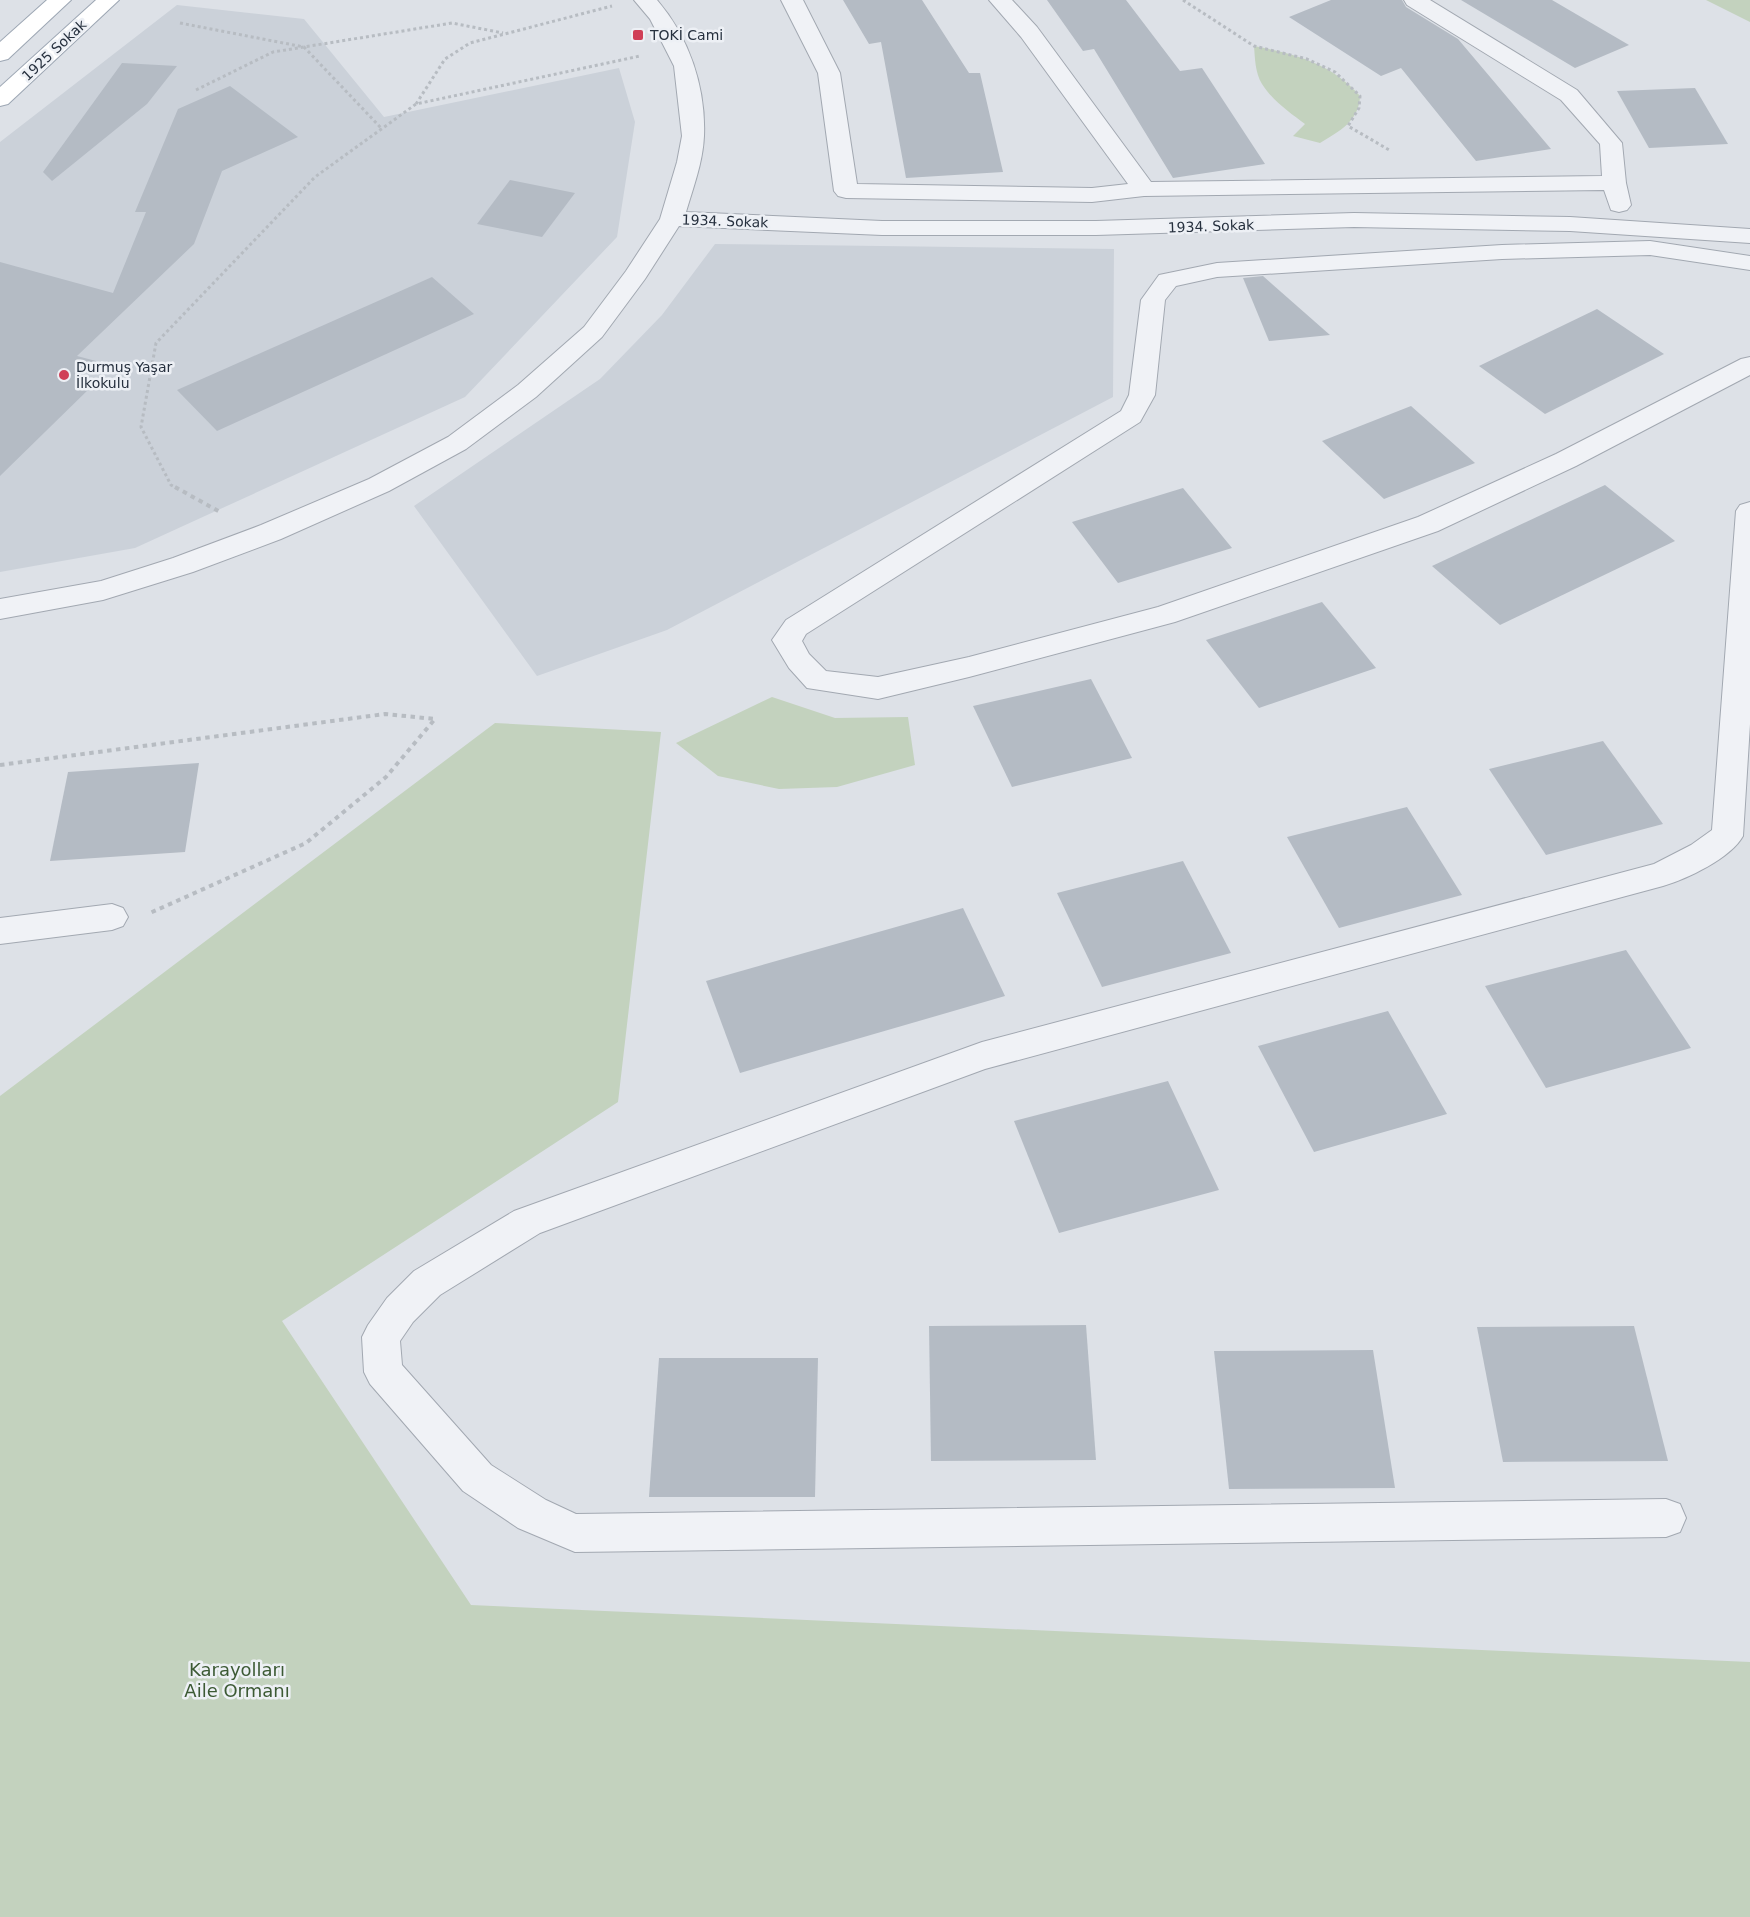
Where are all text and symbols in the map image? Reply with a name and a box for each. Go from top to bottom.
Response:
street label: 1925 Sokak [19,16,90,84]
place label: TOKİ Cami [649,26,723,43]
marker: TOKİ Cami [631,28,645,42]
street label: 1934. Sokak [681,211,769,231]
street label: 1934. Sokak [1167,216,1255,236]
place label: Durmuş Yaşar İlkokulu [76,359,172,391]
marker: Durmuş Yaşar İlkokulu [57,368,71,382]
park label: Karayolları Aile Ormanı [184,1659,290,1701]

